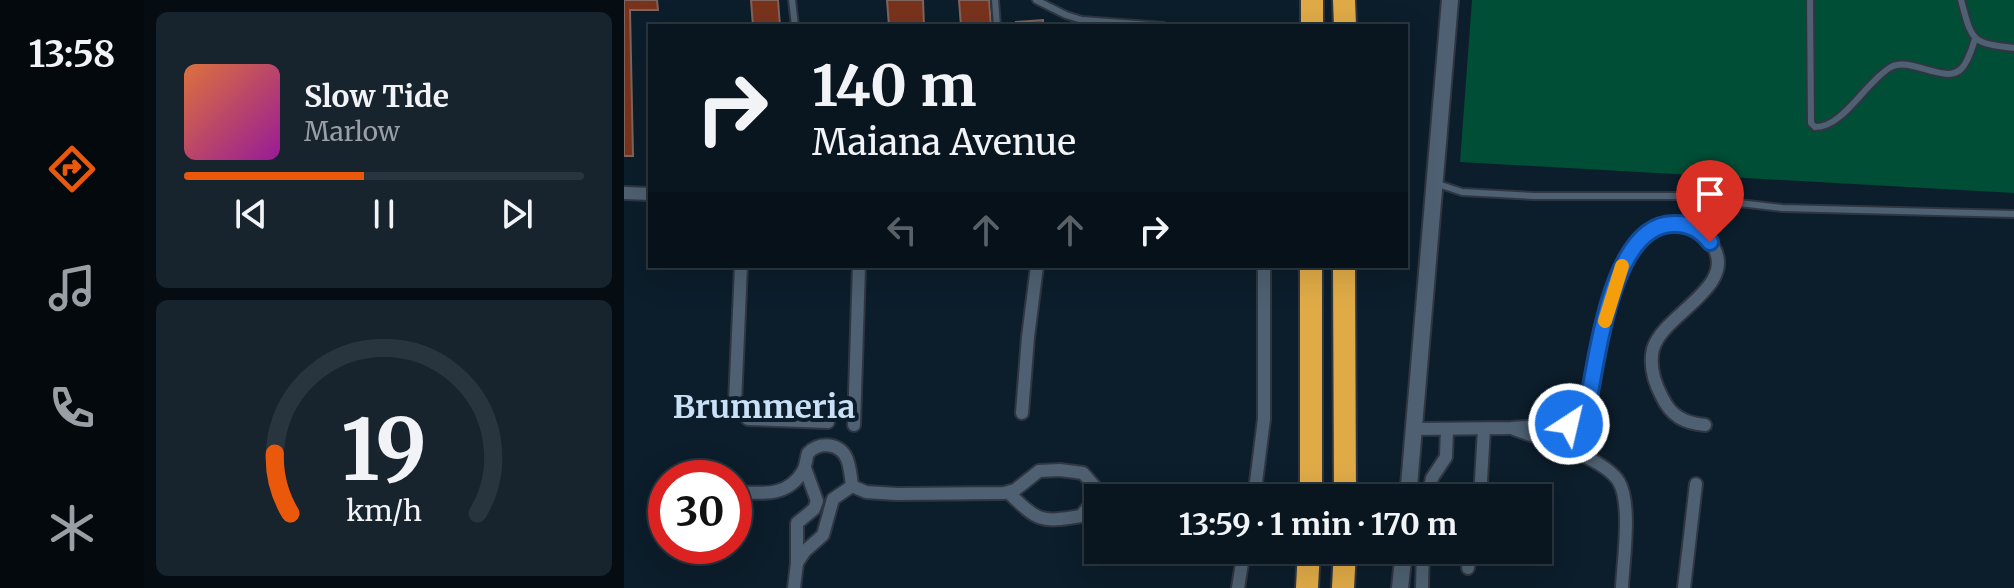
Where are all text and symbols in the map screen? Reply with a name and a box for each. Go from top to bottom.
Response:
text: 13:58 [29,32,115,77]
text: 140 m [812,51,977,121]
icon: right [680,56,784,160]
text: Slow Tide [304,77,449,115]
text: Marlow [304,115,400,148]
text: Maiana Avenue [812,120,1076,165]
icon: directions [44,141,100,197]
pin [1676,160,1744,242]
icon: arrive [1688,172,1732,216]
icon: previous [229,192,273,236]
icon: pause [362,192,406,236]
icon: next [495,192,539,236]
icon: left [880,208,924,252]
icon: ahead [964,208,1008,252]
icon: ahead [1048,208,1092,252]
icon: right [1132,208,1176,252]
icon: music [44,260,100,316]
icon: phone [44,380,100,436]
position arrow [1527,382,1611,466]
district label: Brummeria [673,387,855,427]
text: 19 [341,398,427,503]
speed limit sign: 30 [648,460,752,564]
text: km/h [346,493,422,529]
icon: climate [44,500,100,556]
text: 13:59 · 1 min · 170 m [1179,505,1457,543]

